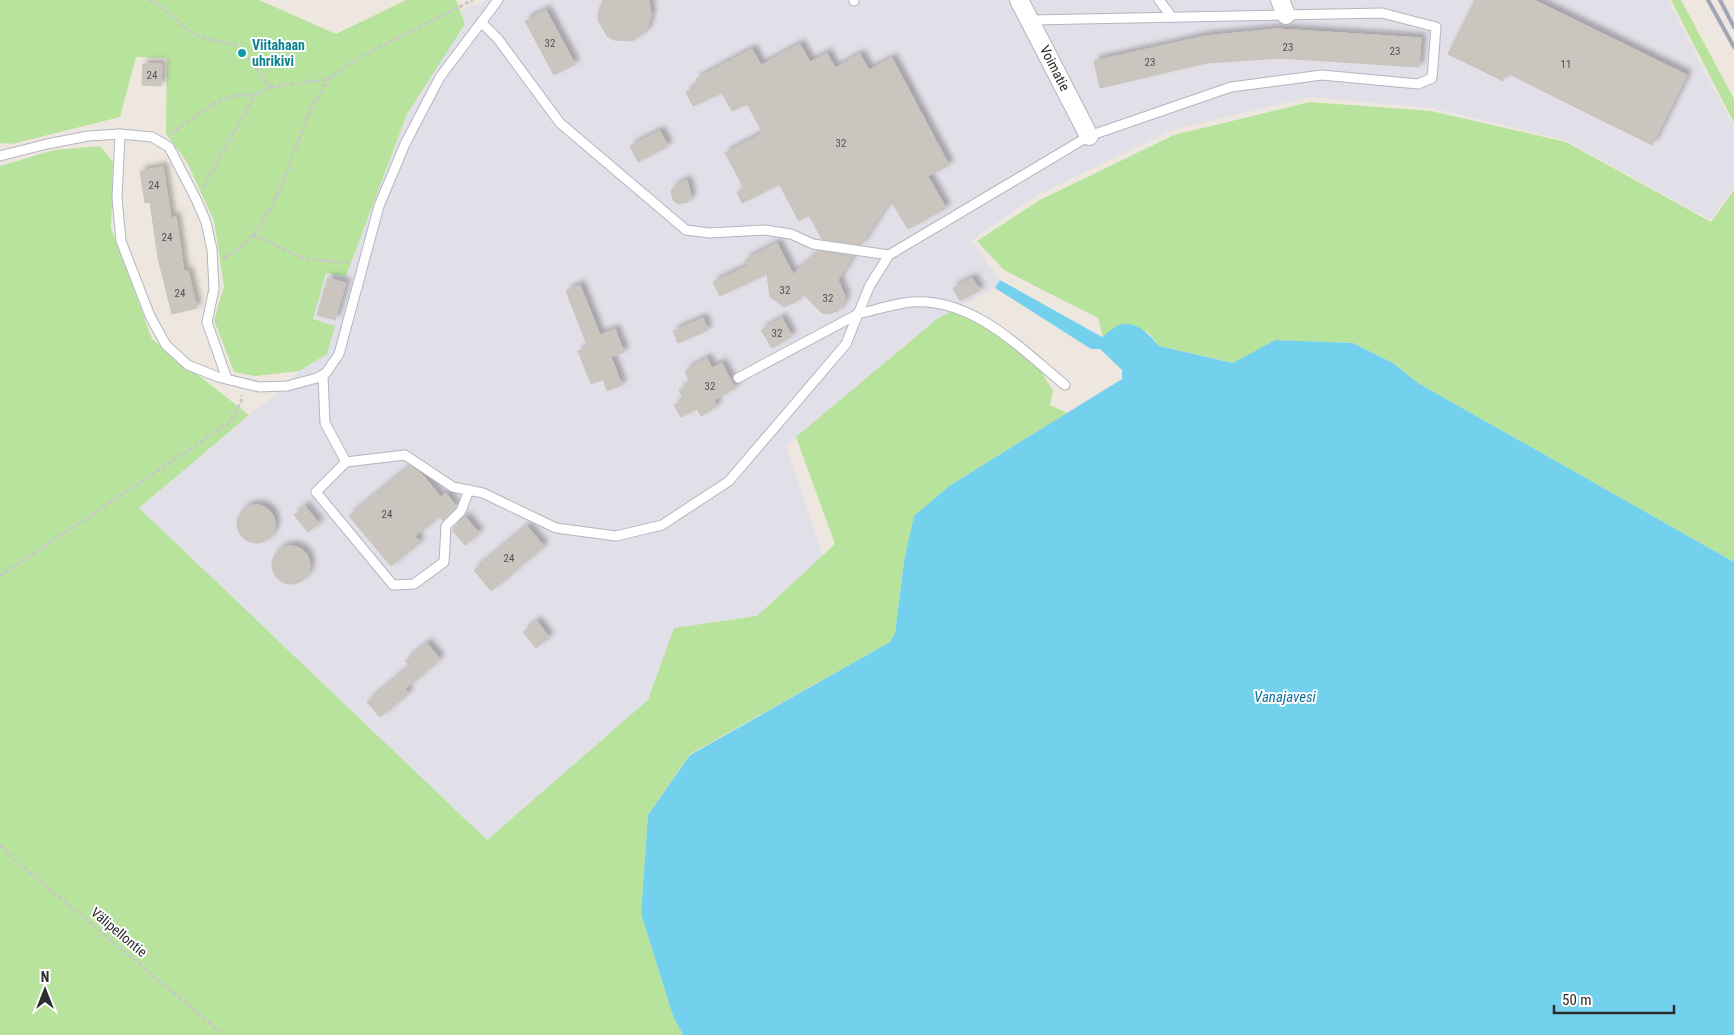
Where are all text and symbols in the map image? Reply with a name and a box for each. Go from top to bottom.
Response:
place label: Viitahaan uhrikivi [252,37,305,69]
house number: 32 [545,37,555,50]
house number: 23 [1283,41,1293,54]
street label: Voimatie [1037,43,1073,94]
house number: 23 [1390,45,1400,58]
marker: Viitahaan uhrikivi [236,47,248,59]
house number: 23 [1145,56,1155,69]
house number: 11 [1561,58,1571,71]
house number: 24 [147,69,158,82]
house number: 32 [836,137,846,150]
house number: 24 [149,179,160,192]
house number: 24 [162,231,173,244]
house number: 32 [780,284,790,297]
house number: 24 [175,287,186,300]
house number: 32 [823,292,833,305]
house number: 32 [772,327,782,340]
house number: 32 [705,380,715,393]
house number: 24 [382,508,393,521]
house number: 24 [504,552,515,565]
water label: Vanajavesi [1254,688,1317,706]
street label: Välipellontie [88,904,151,960]
north arrow [20,965,70,1015]
text: N [41,969,49,985]
scale bar [1554,982,1674,1014]
text: 50 m [1562,991,1592,1009]

